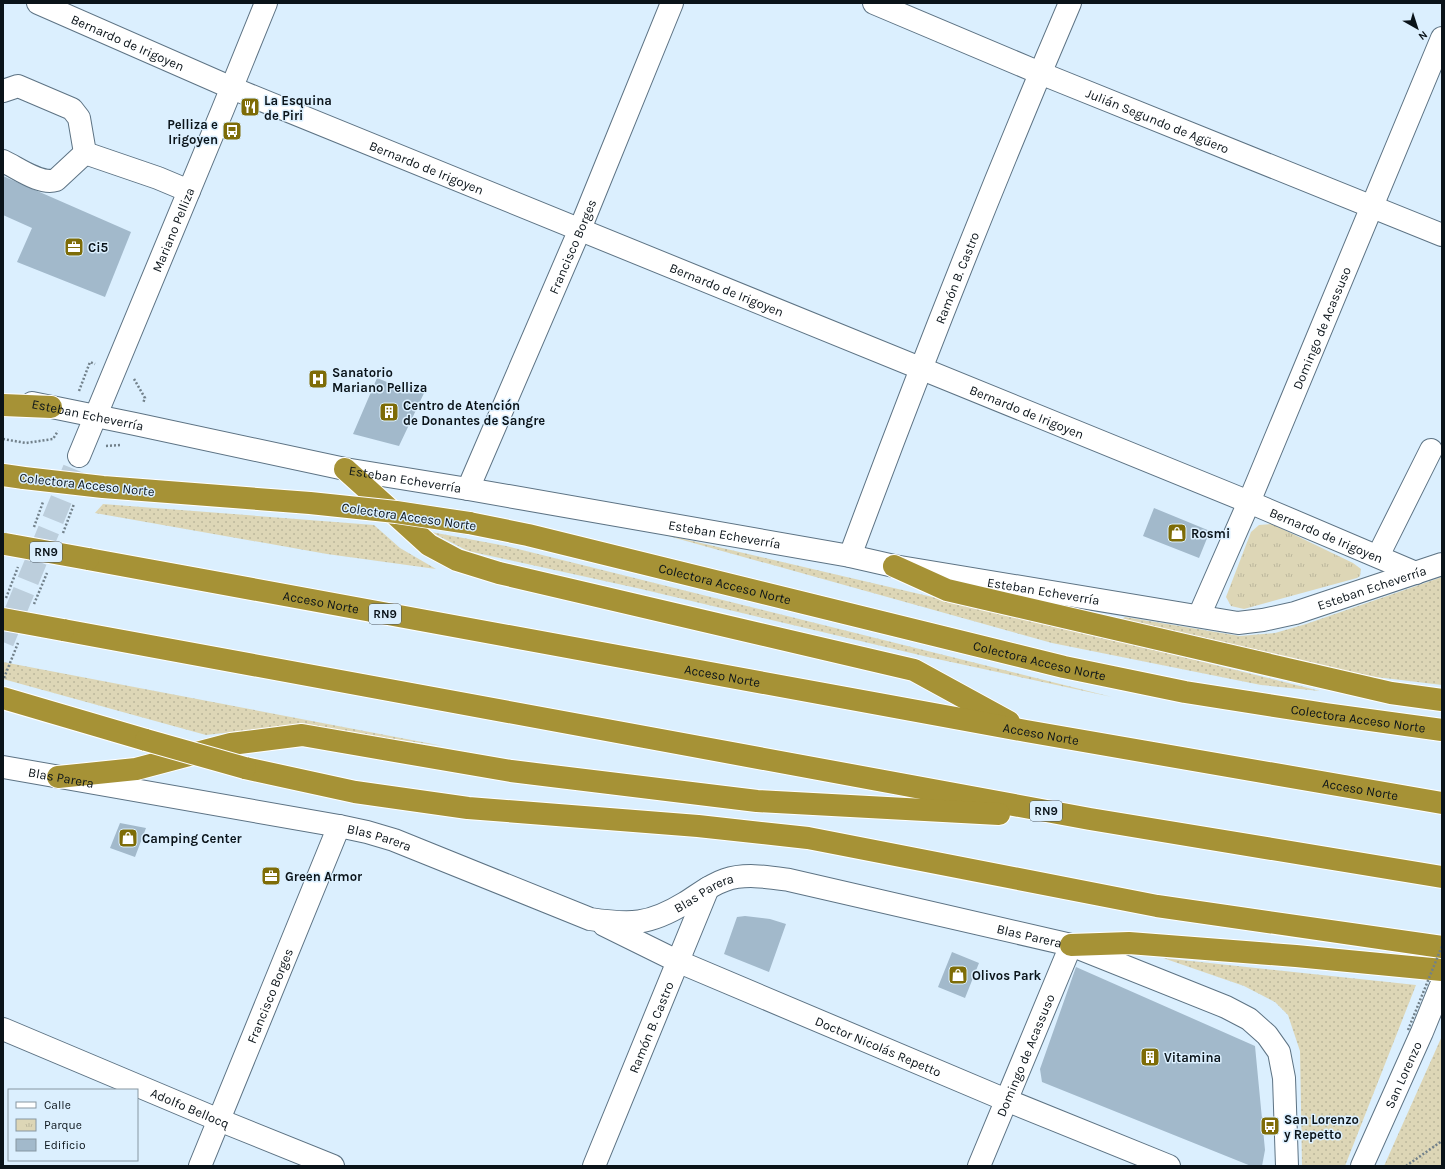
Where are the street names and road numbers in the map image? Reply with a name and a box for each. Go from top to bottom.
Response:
street label: Bernardo de Irigoyen [69,11,186,74]
street label: Julián Segundo de Agüero [1084,85,1231,156]
street label: Bernardo de Irigoyen [367,138,486,198]
street label: Mariano Pelliza [149,185,198,275]
street label: Francisco Borges [546,197,599,296]
street label: Ramón B. Castro [932,230,982,326]
street label: Bernardo de Irigoyen [667,260,786,320]
street label: Domingo de Acassuso [1290,265,1354,392]
street label: Bernardo de Irigoyen [967,382,1086,442]
street label: Esteban Echeverría [30,396,145,434]
street label: Esteban Echeverría [348,463,463,496]
street label: Colectora Acceso Norte [19,470,156,499]
street label: Colectora Acceso Norte [341,500,478,533]
street label: Bernardo de Irigoyen [1267,505,1385,566]
street label: Esteban Echeverría [667,517,782,552]
road number: RN9 [30,542,62,562]
street label: Colectora Acceso Norte [657,560,793,608]
street label: Esteban Echeverría [1316,563,1428,613]
street label: Esteban Echeverría [986,575,1101,608]
street label: Acceso Norte [282,588,361,617]
road number: RN9 [369,604,401,624]
street label: Colectora Acceso Norte [972,638,1108,684]
street label: Acceso Norte [683,662,762,690]
street label: Colectora Acceso Norte [1290,702,1427,736]
street label: Acceso Norte [1002,720,1081,748]
street label: Blas Parera [27,765,95,791]
street label: Acceso Norte [1321,775,1400,803]
road number: RN9 [1030,801,1062,821]
street label: Blas Parera [346,821,414,854]
street label: Blas Parera [671,871,735,916]
street label: Blas Parera [995,921,1063,951]
street label: Francisco Borges [244,946,296,1046]
street label: Ramón B. Castro [626,979,677,1075]
street label: Domingo de Acassuso [993,992,1058,1119]
street label: Doctor Nicolás Repetto [813,1013,943,1080]
street label: San Lorenzo [1382,1039,1425,1111]
street label: Adolfo Bellocq [148,1085,232,1132]

